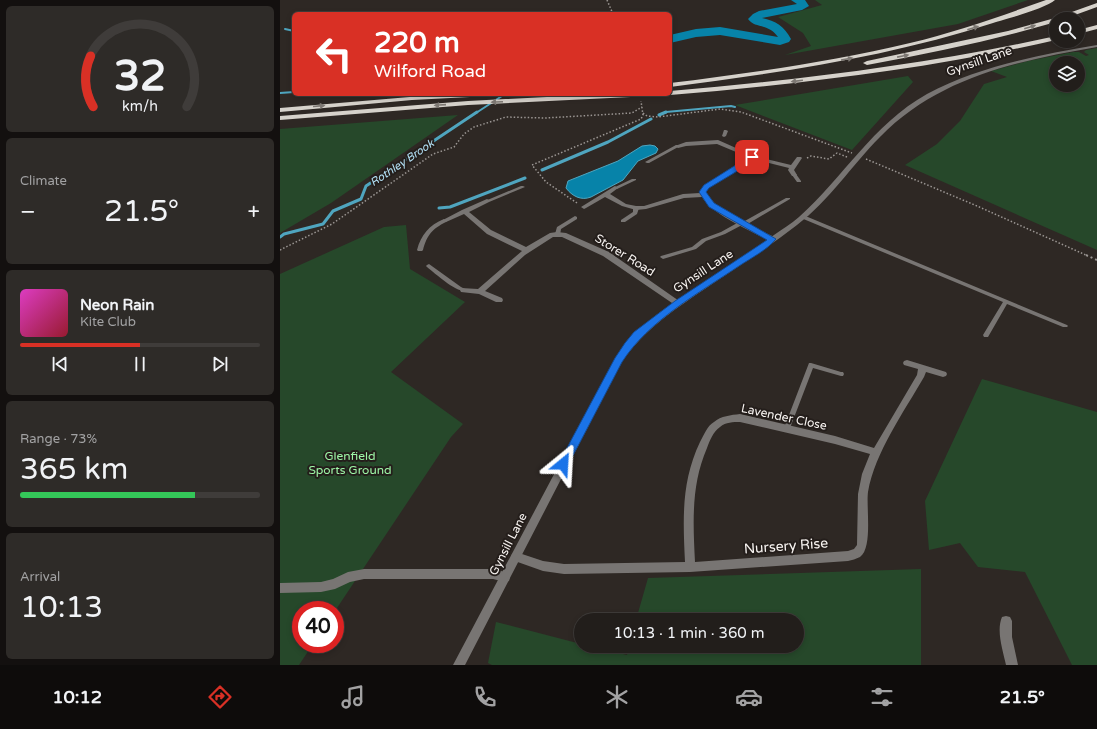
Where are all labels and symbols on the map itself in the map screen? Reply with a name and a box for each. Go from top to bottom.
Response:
one-way arrow [1024,24,1036,30]
one-way arrow [968,25,980,31]
street label: Gynsill Lane [944,43,1014,79]
one-way arrow [897,53,909,59]
one-way arrow [841,56,853,62]
one-way arrow [791,78,803,84]
one-way arrow [491,98,503,105]
one-way arrow [313,102,325,109]
one-way arrow [433,102,446,108]
water label: Rothley Brook [368,136,437,189]
pin [735,140,769,174]
street label: Storer Road [592,231,658,279]
street label: Gynsill Lane [670,246,736,296]
street label: Lavender Close [740,401,828,433]
position arrow [542,443,584,485]
park label: Glenfield Sports Ground [308,449,392,477]
street label: Gynsill Lane [486,510,530,578]
street label: Nursery Rise [743,535,829,557]
speed limit sign: 40 [292,601,344,653]

